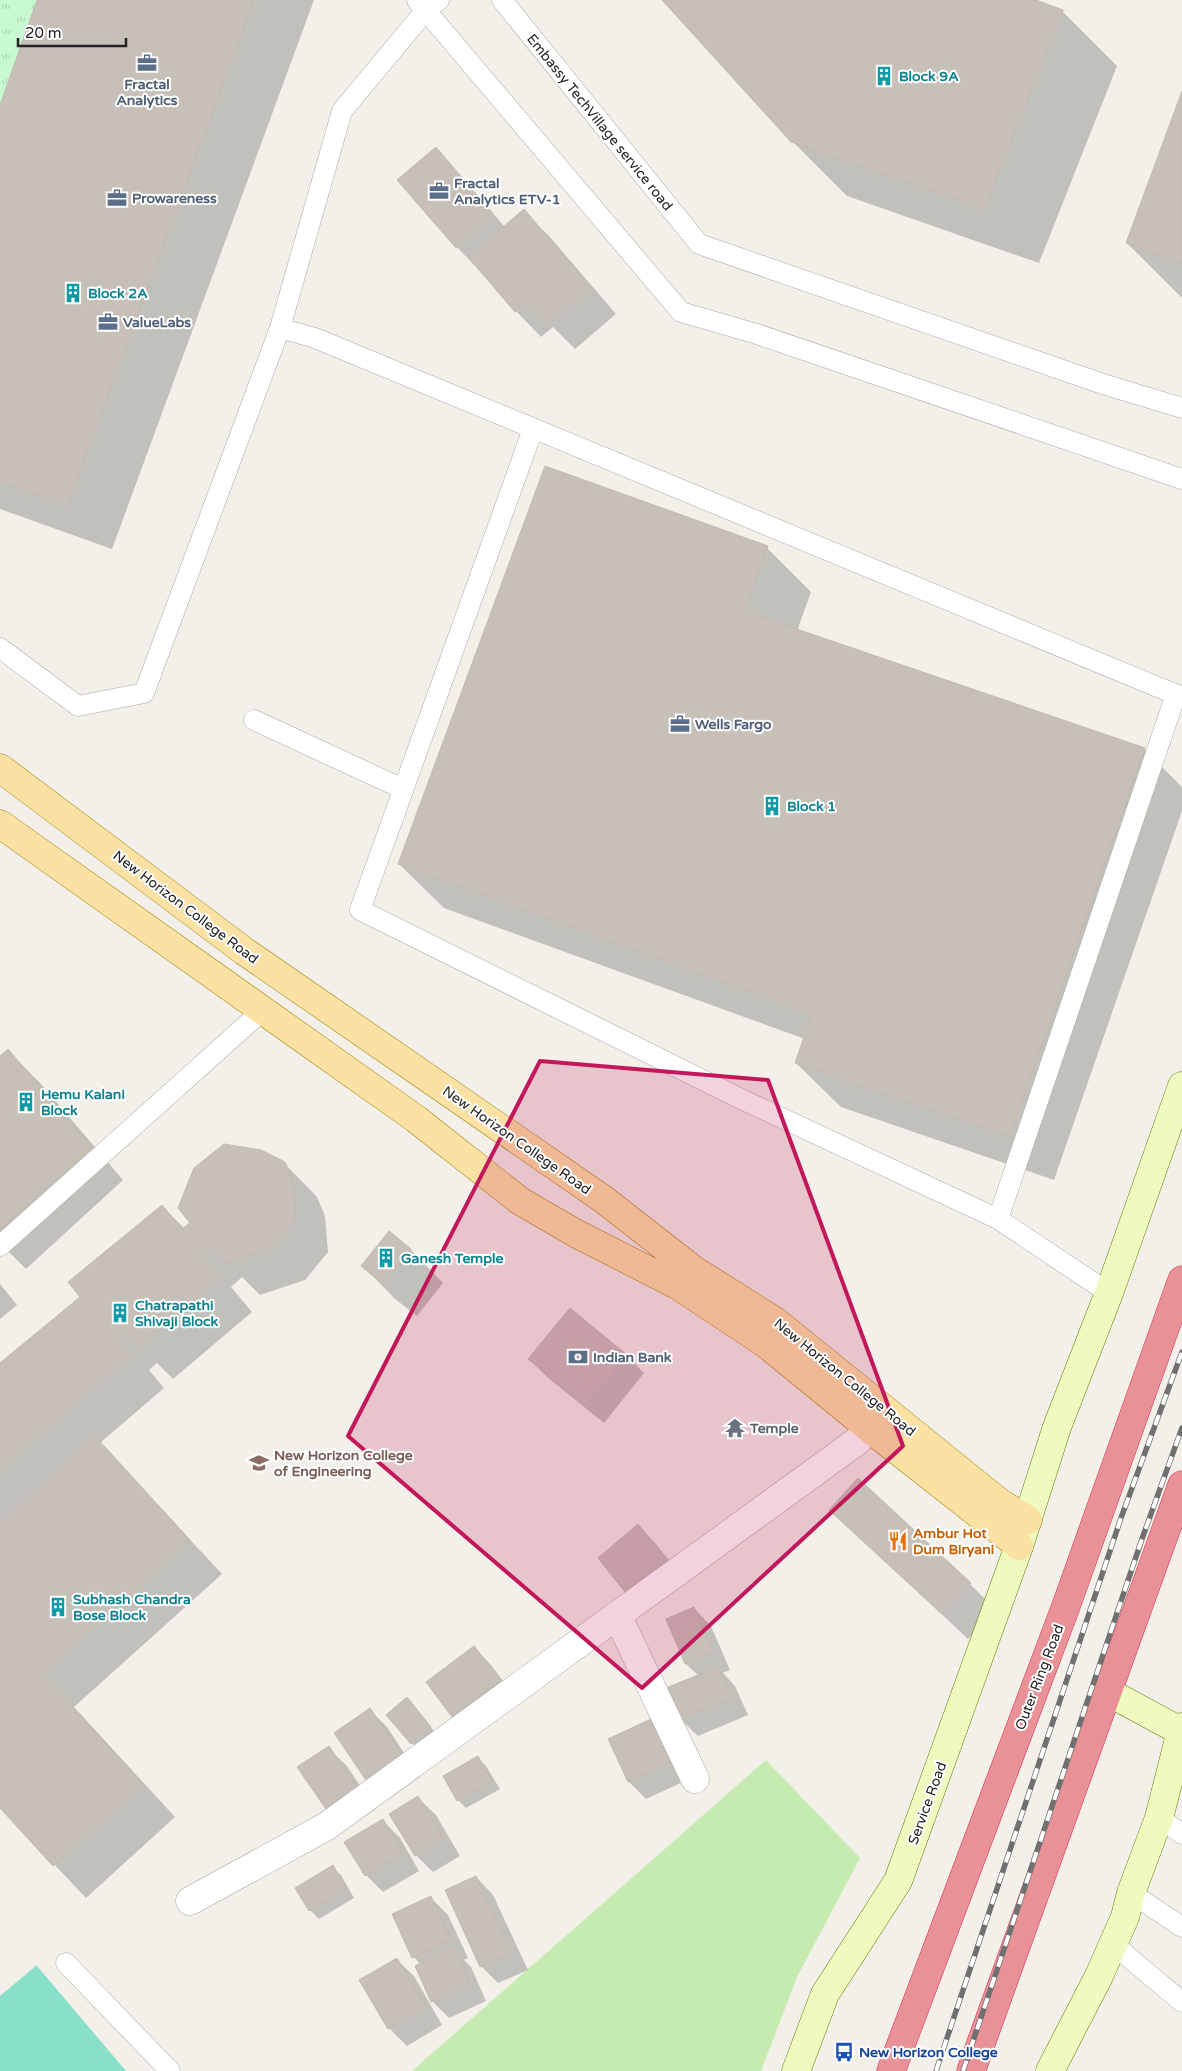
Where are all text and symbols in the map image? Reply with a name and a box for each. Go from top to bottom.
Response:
scale bar [18,15,125,47]
text: 20 m [25,24,62,42]
street label: Embassy TechVillage service road [523,31,676,214]
office icon: Fractal Analytics [136,52,158,74]
building icon: Block 9A [873,65,895,87]
place label: Block 9A [899,68,959,85]
place label: Fractal Analytics [116,76,178,109]
place label: Fractal Analytics ETV-1 [454,175,560,208]
office icon: Fractal Analytics ETV-1 [428,180,450,202]
office icon: Prowareness [106,187,128,209]
place label: Prowareness [132,190,217,207]
building icon: Block 2A [62,282,84,304]
place label: Block 2A [88,285,148,302]
office icon: ValueLabs [97,311,119,333]
place label: ValueLabs [123,314,191,331]
office icon: Wells Fargo [669,713,691,735]
place label: Wells Fargo [695,716,772,733]
building icon: Block 1 [761,795,783,817]
place label: Block 1 [787,798,836,815]
street label: New Horizon College Road [110,847,262,968]
street label: New Horizon College Road [439,1083,594,1198]
place label: Hemu Kalani Block [41,1086,125,1119]
building icon: Hemu Kalani Block [15,1091,37,1113]
building icon: Ganesh Temple [375,1247,397,1269]
place label: Ganesh Temple [401,1250,504,1267]
place label: Chatrapathi Shivaji Block [135,1297,218,1330]
building icon: Chatrapathi Shivaji Block [109,1302,131,1324]
street label: New Horizon College Road [770,1315,919,1440]
bank icon: Indian Bank [567,1346,589,1368]
place label: Indian Bank [593,1349,672,1366]
temple icon: Temple [724,1417,746,1439]
place label: Temple [749,1420,799,1437]
place label: New Horizon College of Engineering [274,1447,413,1480]
school or university icon: New Horizon College of Engineering [248,1452,270,1474]
place label: Ambur Hot Dum Biryani [913,1525,994,1558]
restaurant icon: Ambur Hot Dum Biryani [887,1530,909,1552]
place label: Subhash Chandra Bose Block [73,1591,191,1624]
building icon: Subhash Chandra Bose Block [47,1596,69,1618]
street label: Outer Ring Road [1012,1622,1067,1732]
street label: Service Road [905,1759,950,1847]
bus stop icon: New Horizon College [833,2041,855,2063]
place label: New Horizon College [859,2044,998,2061]

